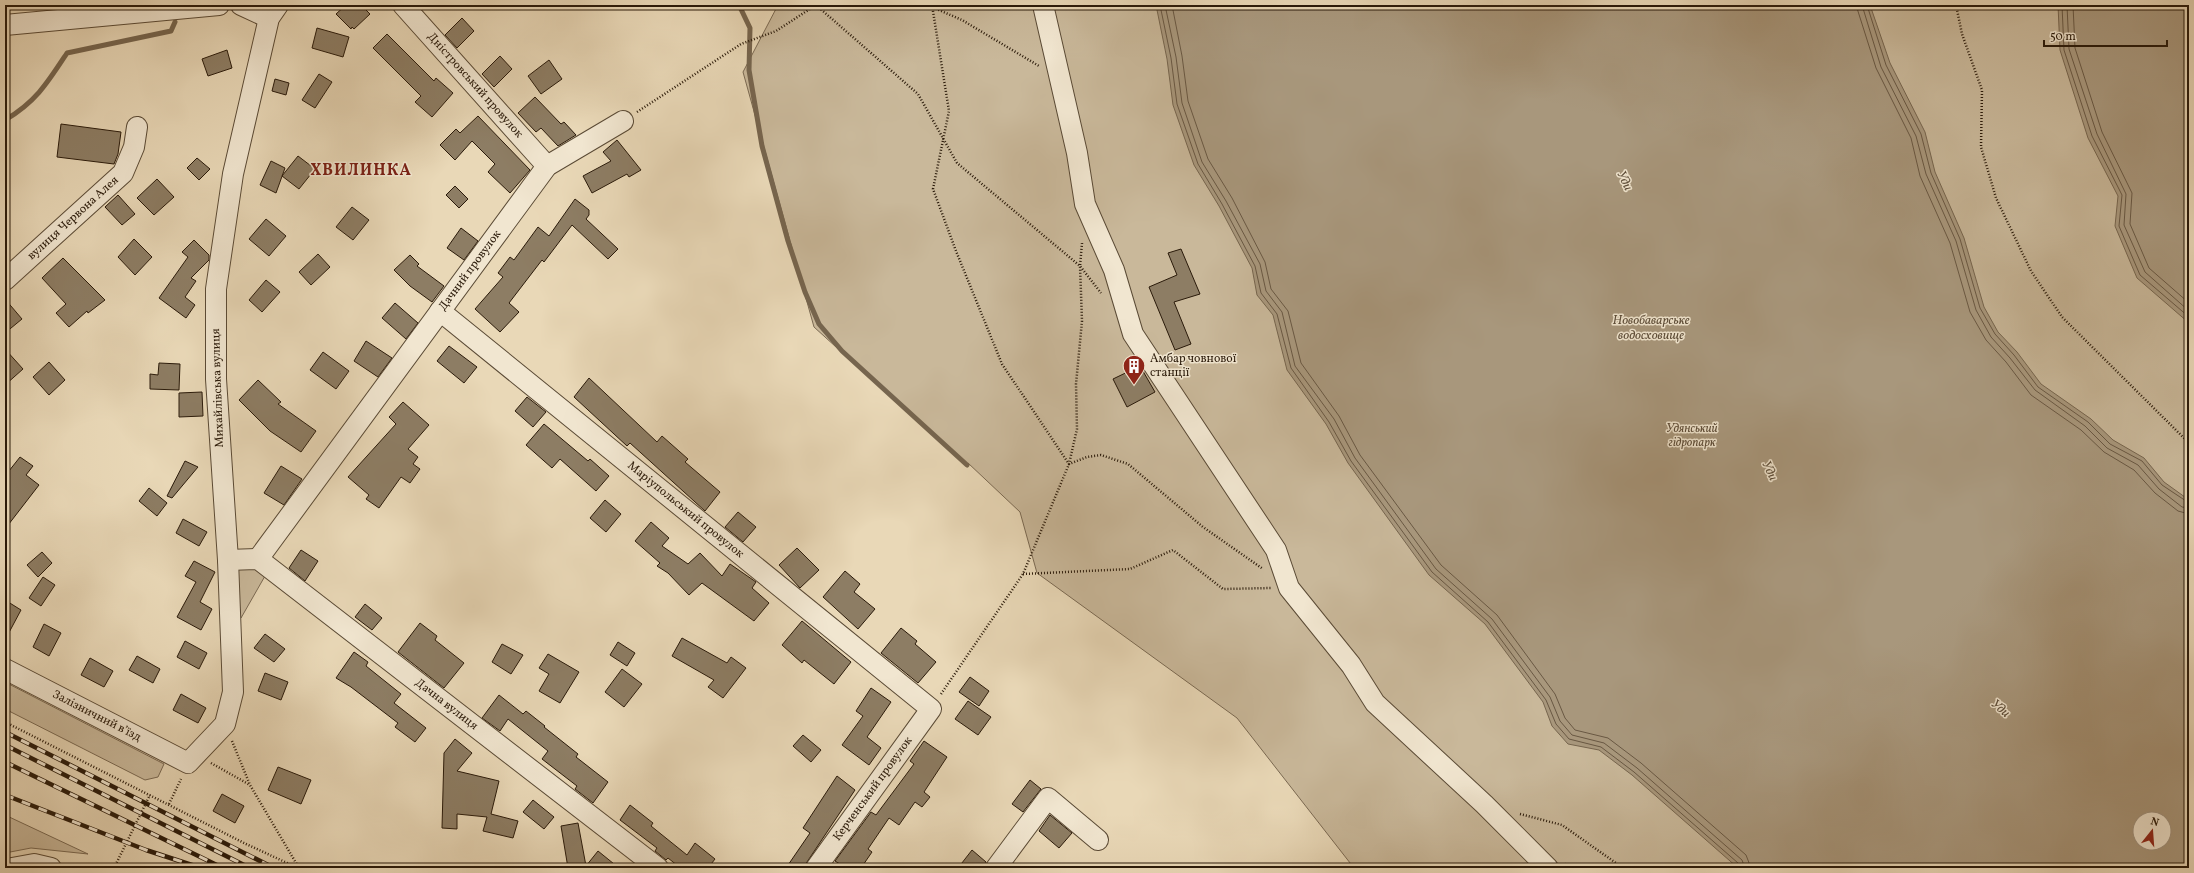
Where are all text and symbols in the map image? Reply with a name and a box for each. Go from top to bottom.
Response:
scale bar [2044,22,2167,48]
street label: Дністровський провулок [424,29,527,142]
text: 50 m [2050,29,2076,45]
district label: ХВИЛИНКА [310,160,412,182]
water label: Уди [1611,168,1637,194]
street label: вулиця Червона Алея [24,173,122,264]
street label: Дачний провулок [435,227,505,314]
water label: Новобаварське водосховище [1613,312,1690,345]
street label: Михайлівська вулиця [208,328,228,448]
place label: Амбар човнової станції [1150,351,1237,381]
building icon: Амбар човнової станції [1121,353,1147,386]
park label: Удянський гідропарк [1666,421,1718,451]
street label: Маріупольський провулок [624,458,748,562]
water label: Уди [1756,458,1782,484]
street label: Дачна вулиця [411,675,481,734]
street label: Залізничний в’їзд [50,687,144,746]
water label: Уди [1986,696,2014,723]
street label: Керченський провулок [830,733,917,844]
north arrow [2132,811,2172,851]
text: N [2148,815,2161,831]

